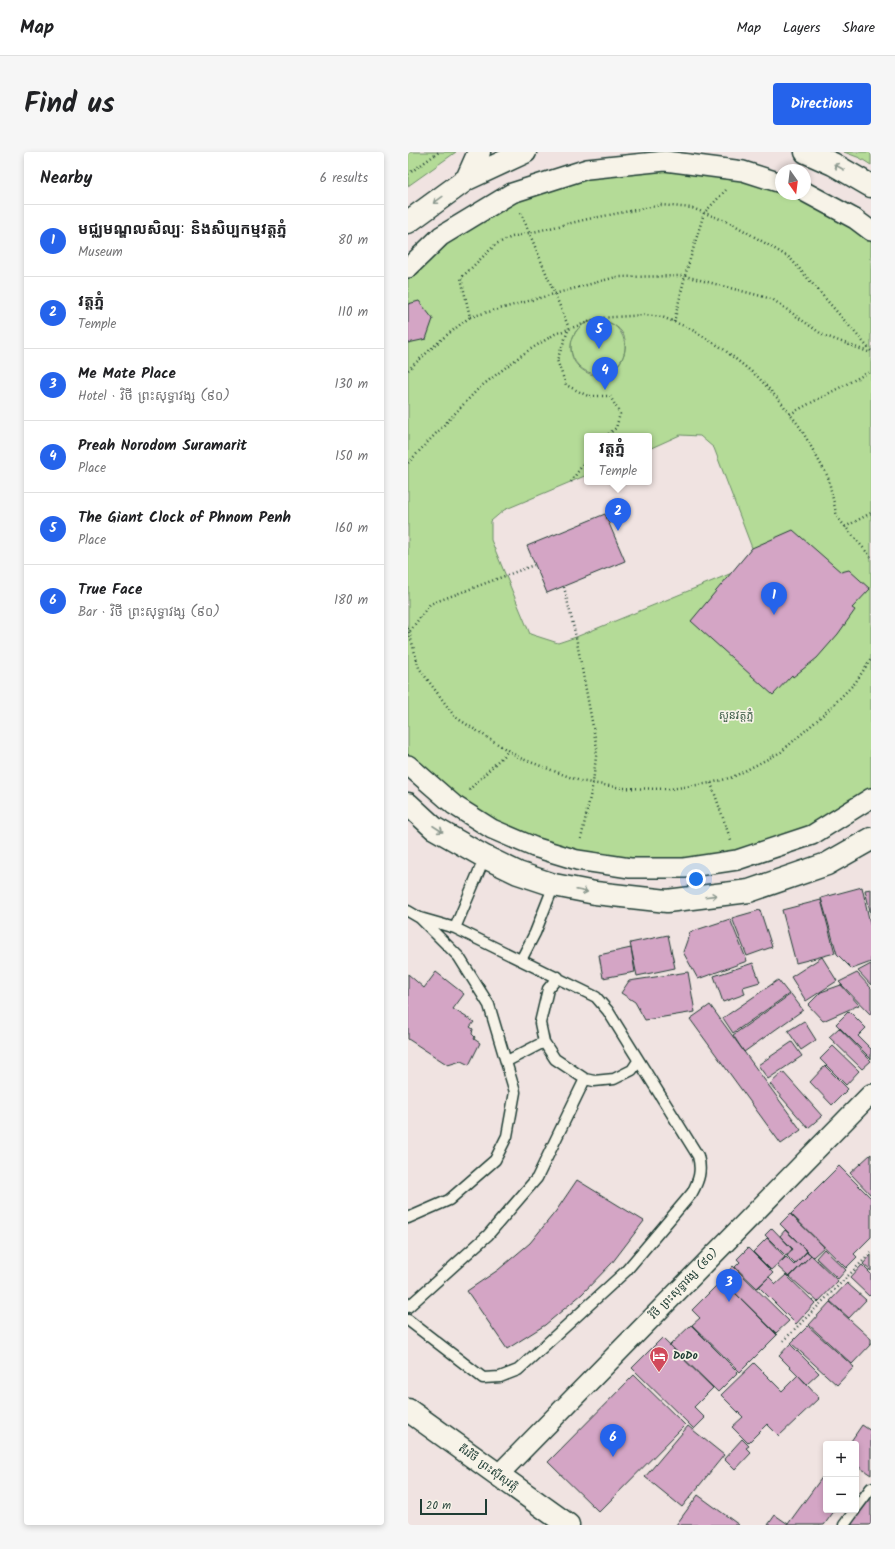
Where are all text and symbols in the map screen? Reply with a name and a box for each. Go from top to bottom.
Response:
text: Map [20,13,54,43]
text: Map [737,17,761,39]
text: Layers [783,17,821,39]
text: Share [843,17,875,39]
text: Find us [24,82,115,127]
button: Directions [773,83,871,125]
one-way arrow [833,163,845,171]
north arrow [775,164,811,200]
text: Nearby [40,165,92,192]
text: 6 results [320,168,368,189]
one-way arrow [432,196,443,204]
text: មជ្ឈមណ្ឌលសិល្បៈ និងសិប្បកម្មវត្តភ្នំ [78,218,287,242]
text: 1 [51,230,55,251]
text: 80 m [338,230,368,251]
text: Museum [78,242,123,263]
text: វត្ដភ្នំ [78,290,104,314]
text: 2 [49,302,57,323]
text: 110 m [338,302,368,323]
text: Temple [78,314,116,335]
pin: 5 [586,316,612,349]
pin: 4 [592,357,618,390]
text: Me Mate Place [78,362,176,386]
text: 3 [49,374,57,395]
text: 130 m [334,374,368,395]
text: Hotel · វិថី ព្រះសុទ្ធាវង្ស (៩០) [78,386,230,407]
popup [584,433,652,485]
text: Preah Norodom Suramarit [78,434,247,458]
text: វត្ដភ្នំ [599,437,625,461]
text: 4 [49,446,57,467]
text: 150 m [335,446,368,467]
text: Place [78,458,106,479]
text: Temple [599,461,637,482]
pin: 2 [605,498,631,531]
text: The Giant Clock of Phnom Penh [78,506,291,530]
text: 5 [50,518,56,539]
text: 160 m [335,518,368,539]
text: Place [78,530,106,551]
text: True Face [78,578,142,602]
pin: 1 [761,582,787,615]
text: 6 [49,590,57,611]
text: 180 m [334,590,368,611]
text: Bar · វិថី ព្រះសុទ្ធាវង្ស (៩០) [78,602,220,623]
park label: សួនវត្ដភ្នំ [719,707,753,725]
one-way arrow [432,825,443,833]
your location [686,869,706,889]
one-way arrow [575,887,588,895]
one-way arrow [704,892,717,899]
street label: វិថី ព្រះសុទ្ធាវង្ស (៩០) [645,1244,723,1324]
pin: 3 [716,1269,742,1302]
hotel icon: DoDo [648,1345,670,1373]
place label: DoDo [673,1347,698,1365]
pin: 6 [600,1424,626,1457]
street label: តីរវិថី ព្រះស៊ីសុវត្តិ [454,1440,522,1496]
map controls [823,1441,859,1513]
button: + [823,1441,859,1477]
button: − [823,1477,859,1513]
scale bar [420,1497,487,1516]
text: 20 m [426,1497,451,1515]

